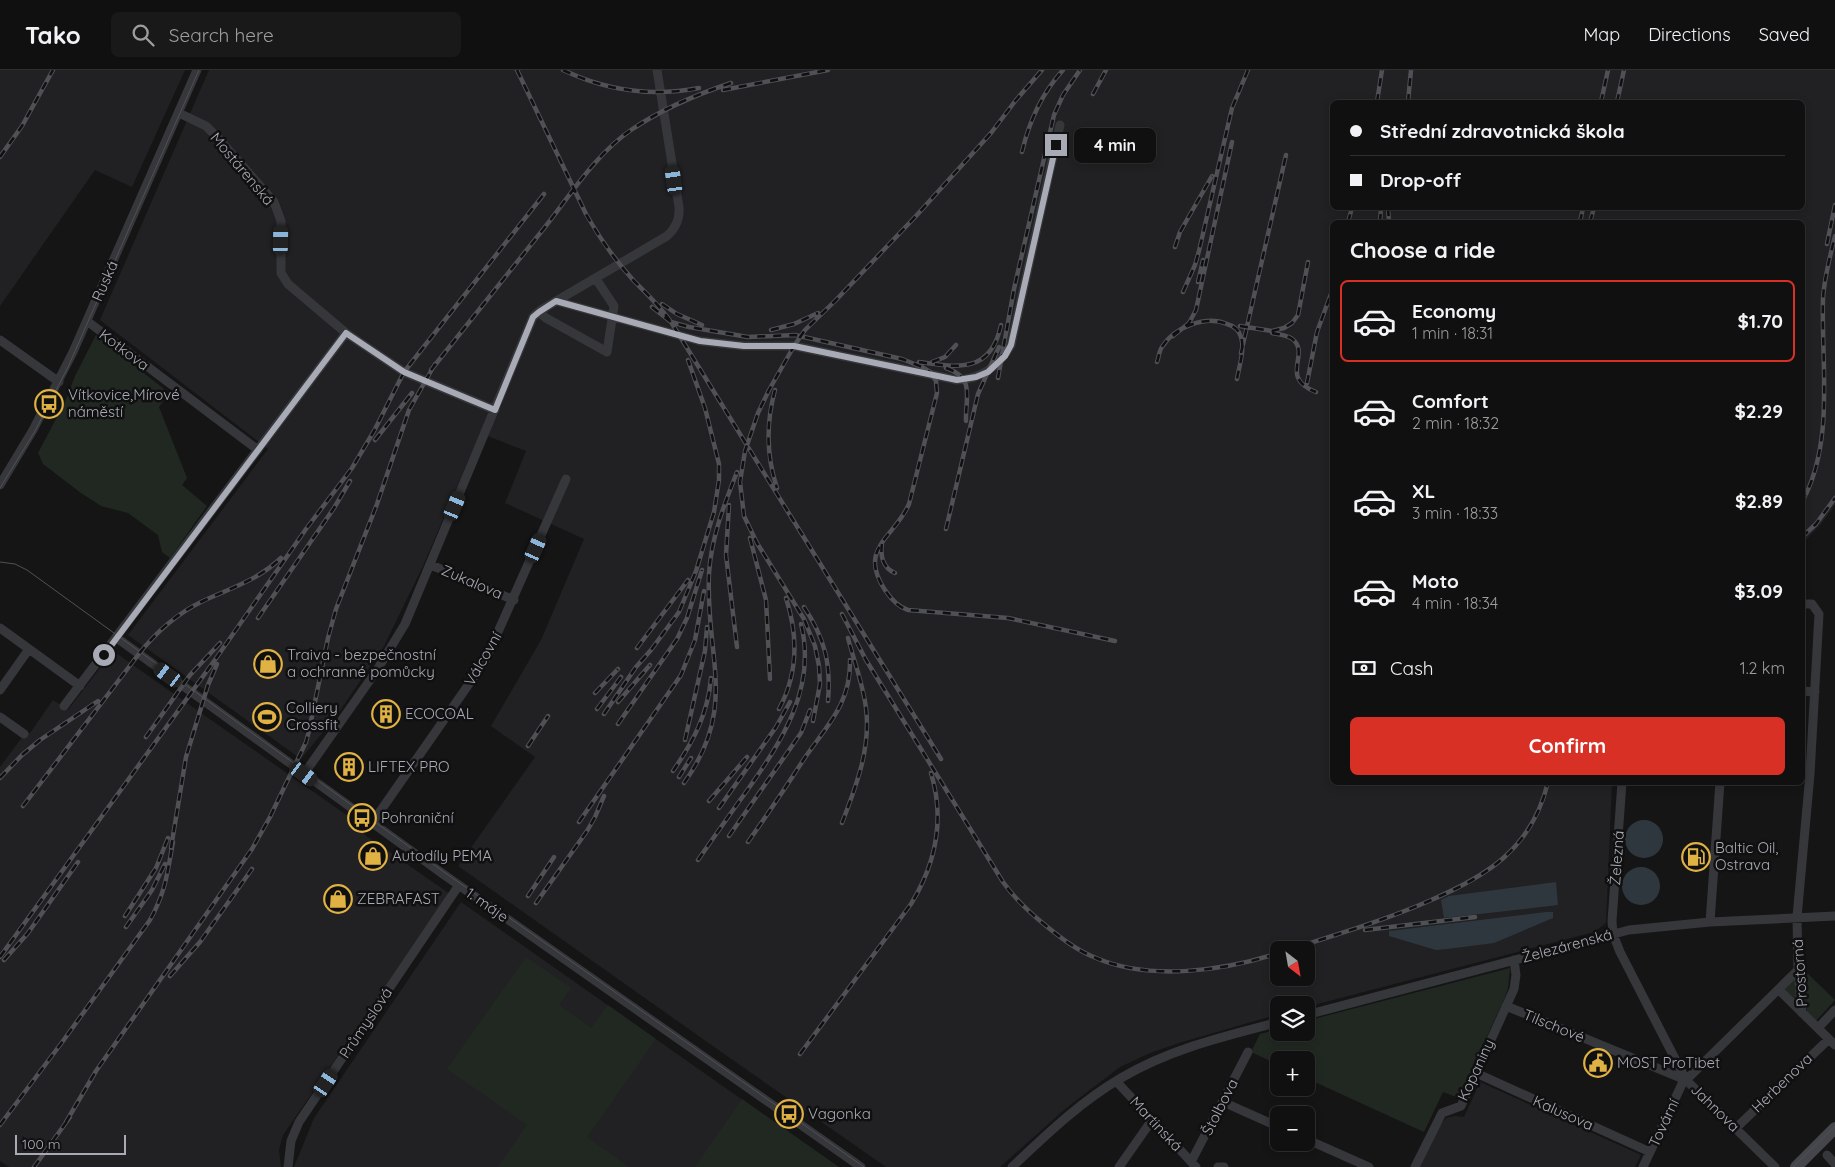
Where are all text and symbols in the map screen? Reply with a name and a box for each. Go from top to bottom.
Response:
search box [111,12,461,57]
text: Tako [25,20,81,50]
icon: search [129,21,157,49]
text: Search here [169,23,274,47]
text: Map [1583,23,1620,46]
text: Directions [1648,23,1731,46]
text: Saved [1759,23,1810,46]
text: Střední zdravotnická škola [1380,119,1625,143]
street label: Mostárenská [206,128,278,209]
callout: 4 min [1074,128,1156,162]
route end [1045,134,1067,156]
text: 4 min [1094,135,1136,155]
car [664,164,683,196]
text: Drop-off [1380,168,1461,192]
car [273,225,288,255]
text: Choose a ride [1350,236,1495,264]
street label: Ruská [87,258,122,304]
icon: car [1352,299,1397,344]
text: Economy [1412,299,1496,323]
text: $1.70 [1737,309,1783,333]
text: 1 min · 18:31 [1412,323,1493,343]
street label: Kotkova [96,325,153,375]
place label: Vítkovice,Mírové náměstí [68,385,180,421]
bus stop icon: Vítkovice,Mírové náměstí [34,389,64,419]
icon: car [1352,389,1397,434]
text: Comfort [1412,389,1489,413]
text: $2.29 [1735,399,1783,423]
text: 2 min · 18:32 [1412,413,1499,433]
icon: car [1352,479,1397,524]
text: XL [1412,479,1435,503]
car [442,489,467,523]
text: $2.89 [1735,489,1783,513]
text: 3 min · 18:33 [1412,503,1498,523]
car [523,531,548,565]
street label: Zukalova [439,560,506,603]
icon: car [1352,569,1397,614]
text: Moto [1412,569,1459,593]
text: $3.09 [1734,579,1783,603]
text: 4 min · 18:34 [1412,593,1498,613]
street label: Válcovní [460,628,506,689]
route start [93,644,115,666]
place label: Traiva - bezpečnostní a ochranné pomůcky [287,645,437,681]
shop icon: Traiva - bezpečnostní a ochranné pomůcky [253,649,283,679]
icon: cash [1350,654,1378,682]
text: Cash [1390,656,1434,680]
text: 1.2 km [1740,658,1785,678]
car [151,660,184,690]
place label: Colliery Crossfit [286,698,338,734]
building icon: ECOCOAL [371,699,401,729]
sports icon: Colliery Crossfit [252,702,282,732]
place label: ECOCOAL [405,704,474,723]
button: Confirm [1350,717,1785,775]
building icon: LIFTEX PRO [334,752,364,782]
place label: LIFTEX PRO [368,757,450,776]
car [287,759,320,789]
bus stop icon: Pohraniční [347,803,377,833]
place label: Pohraniční [381,808,454,827]
street label: Železná [1605,830,1628,886]
place label: Baltic Oil, Ostrava [1715,838,1779,874]
shop icon: Autodíly PEMA [358,841,388,871]
fuel station icon: Baltic Oil, Ostrava [1681,842,1711,872]
place label: Autodíly PEMA [392,846,492,865]
street label: 1. máje [462,883,512,926]
shop icon: ZEBRAFAST [323,884,353,914]
place label: ZEBRAFAST [357,889,440,908]
street label: Železárenská [1520,924,1614,967]
street label: Prostorná [1788,938,1811,1008]
north arrow [1270,941,1315,986]
map controls [1270,941,1315,1151]
street label: Průmyslová [335,984,396,1062]
button: layers [1270,996,1315,1041]
street label: Tilschové [1521,1005,1588,1046]
street label: Kopaniny [1453,1036,1498,1104]
public building icon: MOST ProTibet [1583,1048,1613,1078]
street label: Herbenova [1747,1049,1816,1116]
button: + [1270,1051,1315,1096]
place label: MOST ProTibet [1617,1053,1720,1072]
car [311,1066,340,1100]
street label: Štolbova [1197,1075,1242,1138]
street label: Jahnova [1687,1080,1744,1136]
street label: Kalusova [1530,1091,1596,1134]
street label: Martinská [1126,1092,1187,1155]
street label: Tovární [1644,1095,1683,1150]
bus stop icon: Vagonka [774,1099,804,1129]
place label: Vagonka [808,1104,871,1123]
button: − [1270,1106,1315,1151]
scale bar [15,1132,126,1155]
text: 100 m [22,1135,60,1153]

